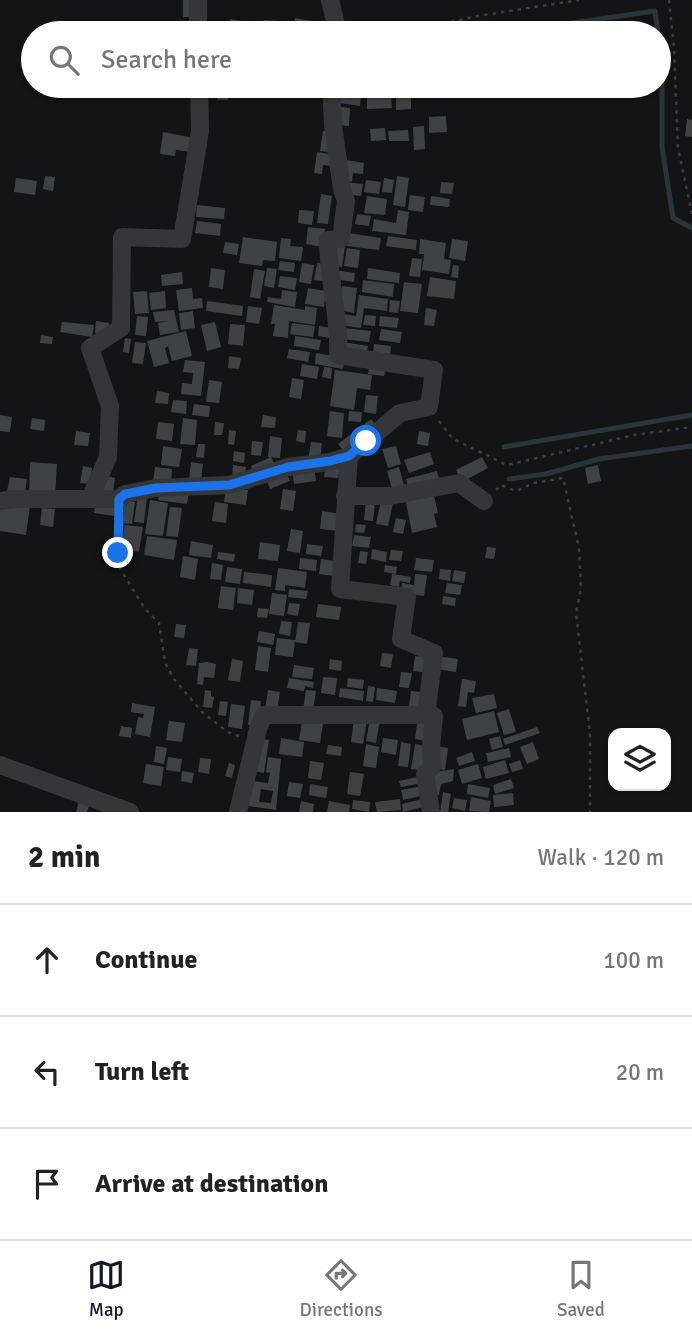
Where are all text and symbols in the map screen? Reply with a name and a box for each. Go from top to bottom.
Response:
search box [21,21,671,98]
icon: search [45,41,83,79]
text: Search here [101,44,232,76]
route start [350,425,381,456]
route end [102,537,133,568]
map controls [608,728,671,791]
button: layers [608,728,671,791]
text: 2 min [28,839,100,876]
text: Walk · 120 m [538,843,664,872]
icon: ahead [28,941,66,979]
text: Continue [95,944,197,976]
text: 100 m [603,946,664,975]
icon: left [28,1053,66,1091]
text: Turn left [95,1056,189,1088]
text: 20 m [616,1058,664,1087]
icon: arrive [28,1165,66,1203]
text: Arrive at destination [95,1168,328,1200]
tab: Map [87,1256,125,1322]
tab: Directions [300,1256,383,1322]
tab: Saved [557,1256,605,1322]

